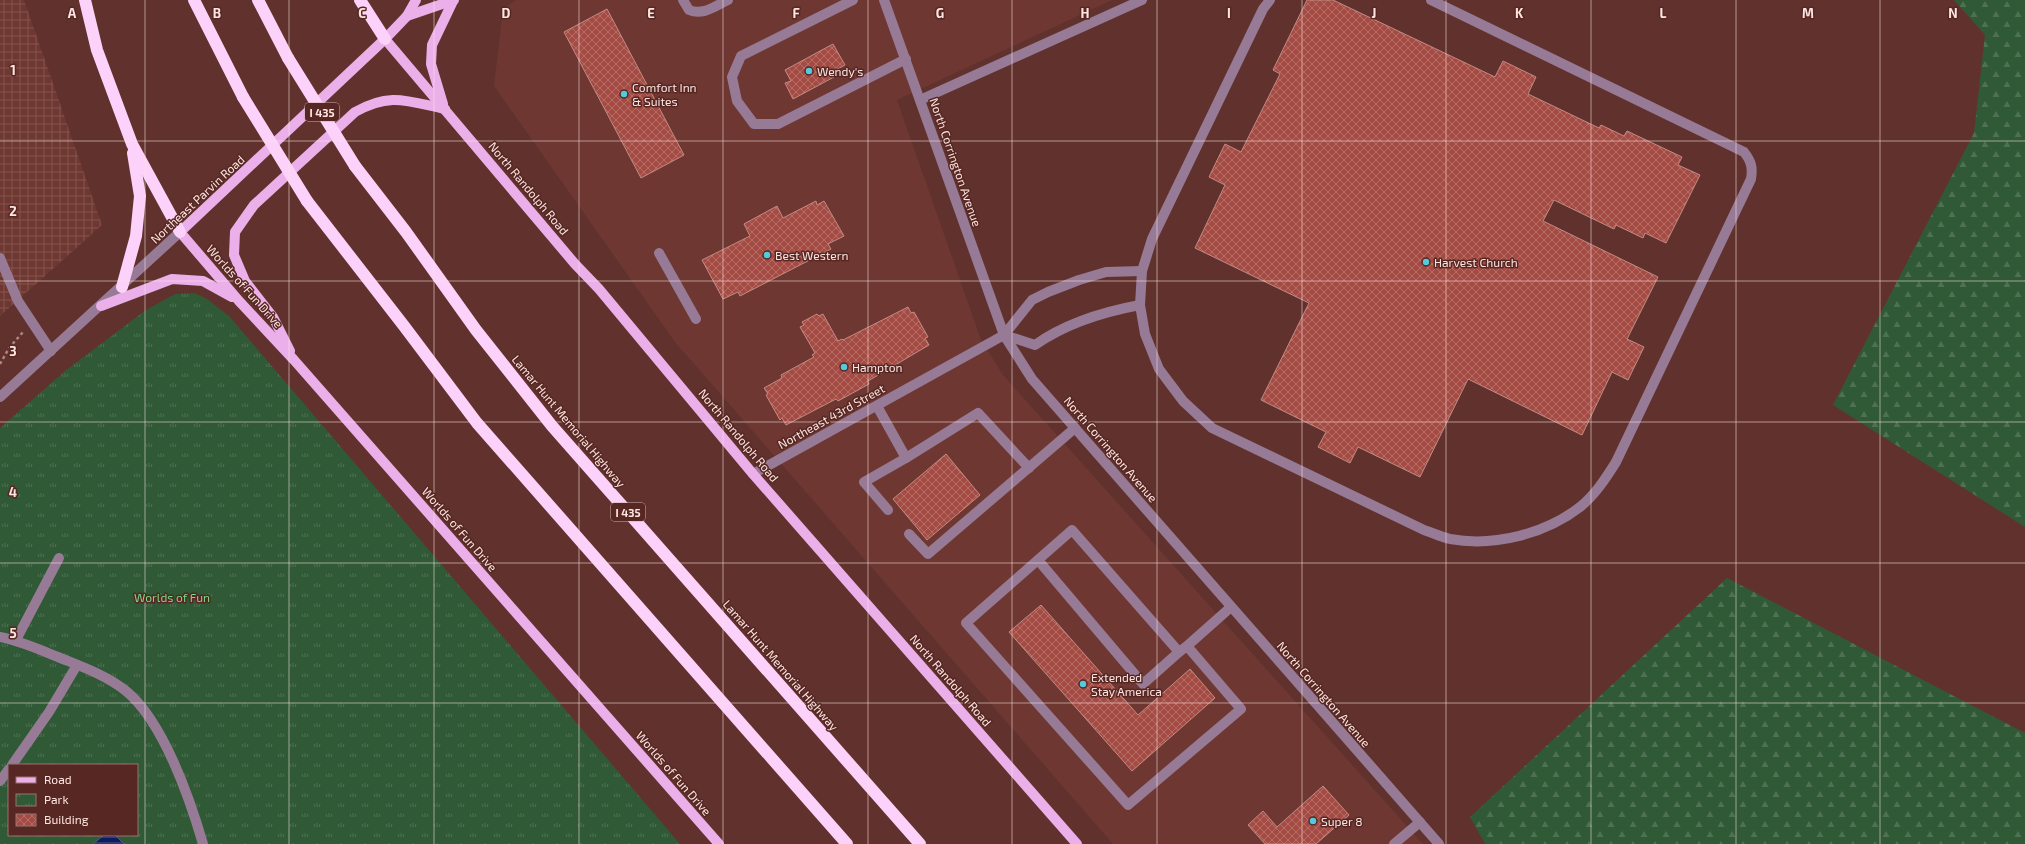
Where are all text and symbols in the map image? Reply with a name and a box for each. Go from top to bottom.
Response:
text: A [68,5,77,21]
text: B [213,5,221,21]
text: C [358,5,366,21]
text: D [502,5,511,21]
text: E [647,5,655,21]
text: F [792,5,800,21]
text: G [936,5,944,21]
text: H [1081,5,1090,21]
text: I [1227,5,1231,21]
text: J [1372,5,1376,21]
text: K [1515,5,1524,21]
text: L [1660,5,1667,21]
text: M [1802,5,1814,21]
text: N [1948,5,1958,21]
text: 1 [10,62,16,78]
place label: Wendy's [817,64,863,78]
marker: Wendy's [804,66,814,76]
place label: Comfort Inn & Suites [632,80,697,108]
marker: Comfort Inn & Suites [619,89,629,99]
street label: North Corrington Avenue [927,96,985,228]
road number: I 435 [305,103,339,121]
street label: North Randolph Road [486,139,572,237]
street label: Northeast Parvin Road [147,152,247,246]
text: 2 [9,203,17,219]
street label: Worlds of Fun Drive [204,242,286,330]
place label: Best Western [775,248,849,262]
marker: Best Western [762,250,772,260]
place label: Harvest Church [1434,255,1518,269]
marker: Harvest Church [1421,257,1431,267]
text: 3 [9,343,17,359]
street label: Lamar Hunt Memorial Highway [510,352,629,490]
place label: Hampton [852,360,902,374]
marker: Hampton [839,362,849,372]
street label: Northeast 43rd Street [775,381,887,451]
street label: North Randolph Road [696,386,782,484]
street label: North Corrington Avenue [1061,393,1161,505]
text: 4 [9,484,17,500]
street label: Worlds of Fun Drive [420,484,500,574]
road number: I 435 [611,503,645,521]
park label: Worlds of Fun [134,590,210,604]
street label: Lamar Hunt Memorial Highway [721,597,842,734]
text: 5 [9,625,17,641]
street label: North Randolph Road [907,631,995,729]
street label: North Corrington Avenue [1274,638,1374,750]
place label: Extended Stay America [1091,670,1162,698]
marker: Extended Stay America [1078,679,1088,689]
street label: Worlds of Fun Drive [634,728,714,818]
legend [8,764,138,836]
text: Road [44,772,72,786]
text: Park [44,792,69,806]
text: Building [44,812,89,826]
place label: Super 8 [1321,814,1363,828]
marker: Super 8 [1308,816,1318,826]

